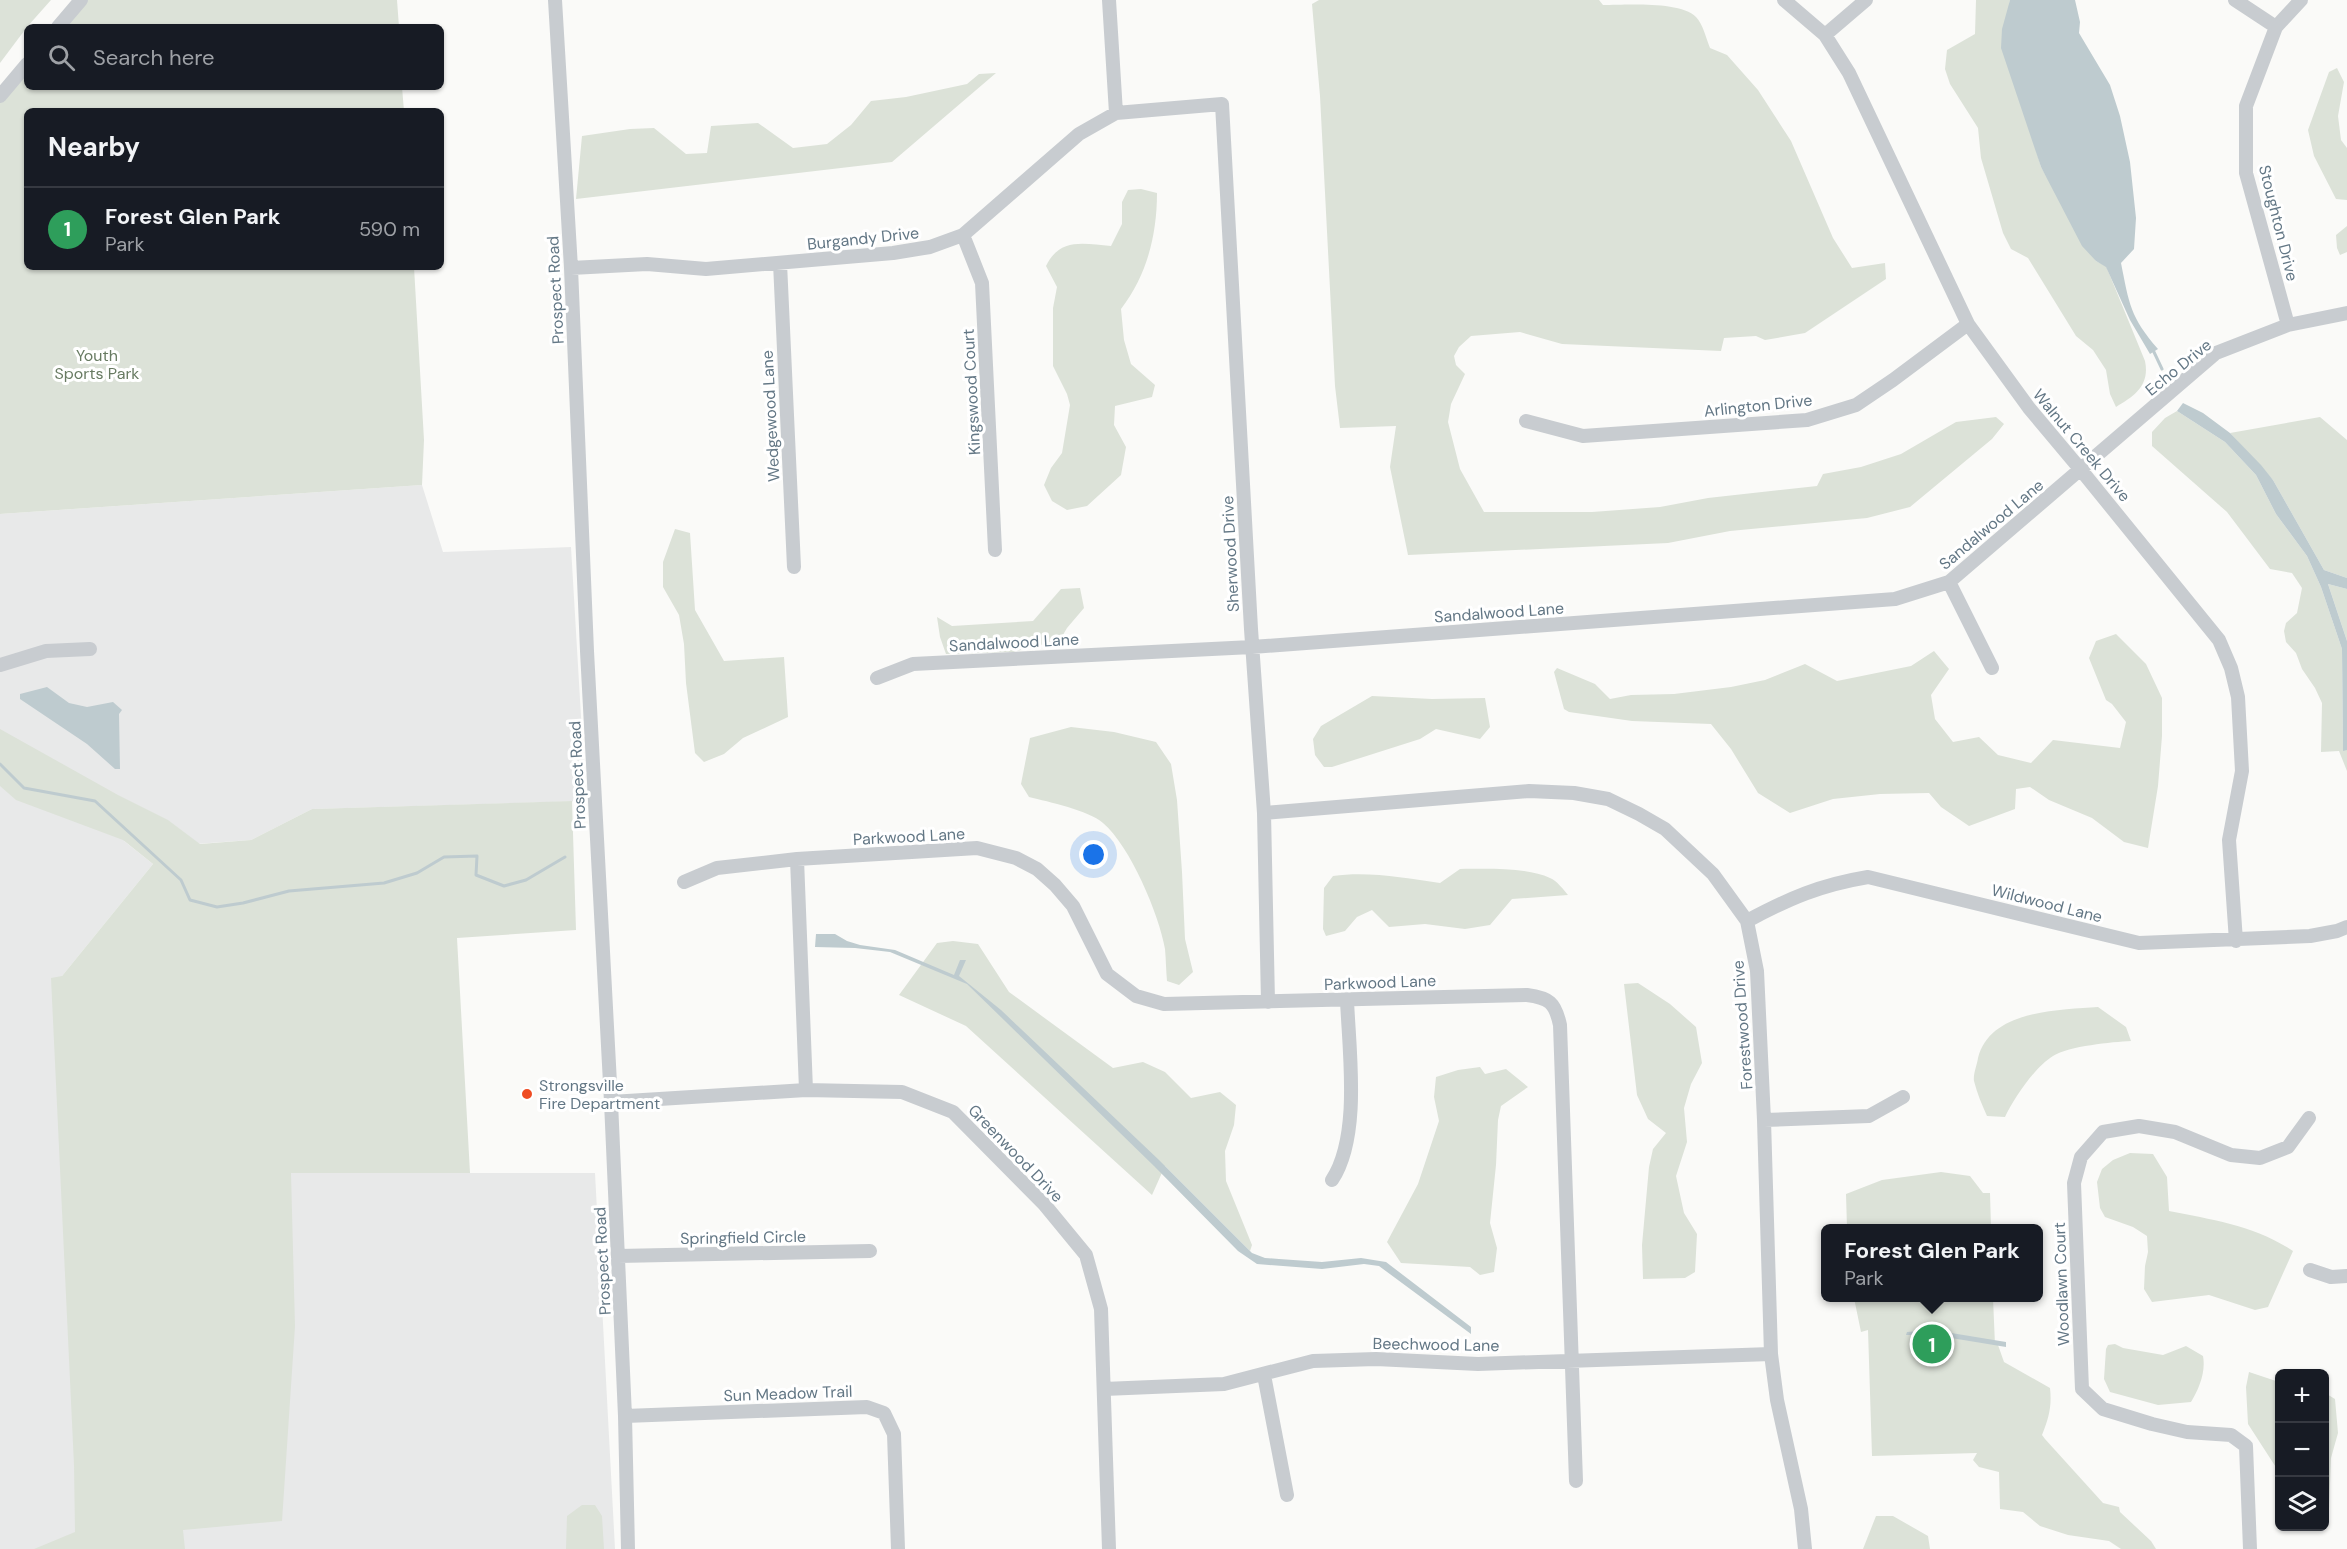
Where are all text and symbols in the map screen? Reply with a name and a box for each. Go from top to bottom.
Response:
search box [24,24,444,90]
icon: search [45,41,78,74]
text: Search here [93,43,214,72]
text: Nearby [48,130,140,164]
street label: Stoughton Drive [2254,163,2303,283]
text: Forest Glen Park [105,202,281,231]
text: 1 [64,216,71,242]
text: 590 m [359,216,420,242]
street label: Burgandy Drive [806,222,920,255]
text: Park [105,231,145,257]
street label: Prospect Road [542,235,569,345]
street label: Kingswood Court [958,328,985,456]
street label: Echo Drive [2141,334,2216,400]
park label: Youth Sports Park [55,345,139,384]
street label: Wedgewood Lane [757,350,784,482]
street label: Walnut Creek Drive [2028,384,2135,506]
street label: Arlington Drive [1703,389,1813,422]
street label: Sandalwood Lane [1935,475,2048,574]
street label: Sherwood Drive [1217,495,1244,613]
street label: Sandalwood Lane [1433,597,1565,628]
street label: Sandalwood Lane [949,629,1080,656]
street label: Prospect Road [564,720,591,830]
street label: Parkwood Lane [852,823,966,850]
your location [1079,840,1108,869]
street label: Wildwood Lane [1989,880,2104,927]
street label: Forestwood Drive [1728,960,1757,1090]
street label: Parkwood Lane [1324,970,1436,995]
place label: Strongsville Fire Department [539,1075,660,1114]
marker: Strongsville Fire Department [520,1087,534,1101]
street label: Greenwood Drive [964,1100,1068,1207]
street label: Prospect Road [589,1206,616,1316]
street label: Woodlawn Court [2049,1222,2074,1346]
popup [1821,1224,2043,1302]
street label: Springfield Circle [680,1226,806,1249]
text: Forest Glen Park [1844,1236,2020,1265]
text: Park [1844,1265,1884,1291]
pin: 1 [1912,1322,1952,1366]
street label: Beechwood Lane [1372,1333,1500,1356]
map controls [2275,1369,2329,1531]
button: + [2275,1369,2329,1423]
street label: Sun Meadow Trail [723,1381,853,1406]
button: − [2275,1423,2329,1477]
button: layers [2275,1477,2329,1531]

